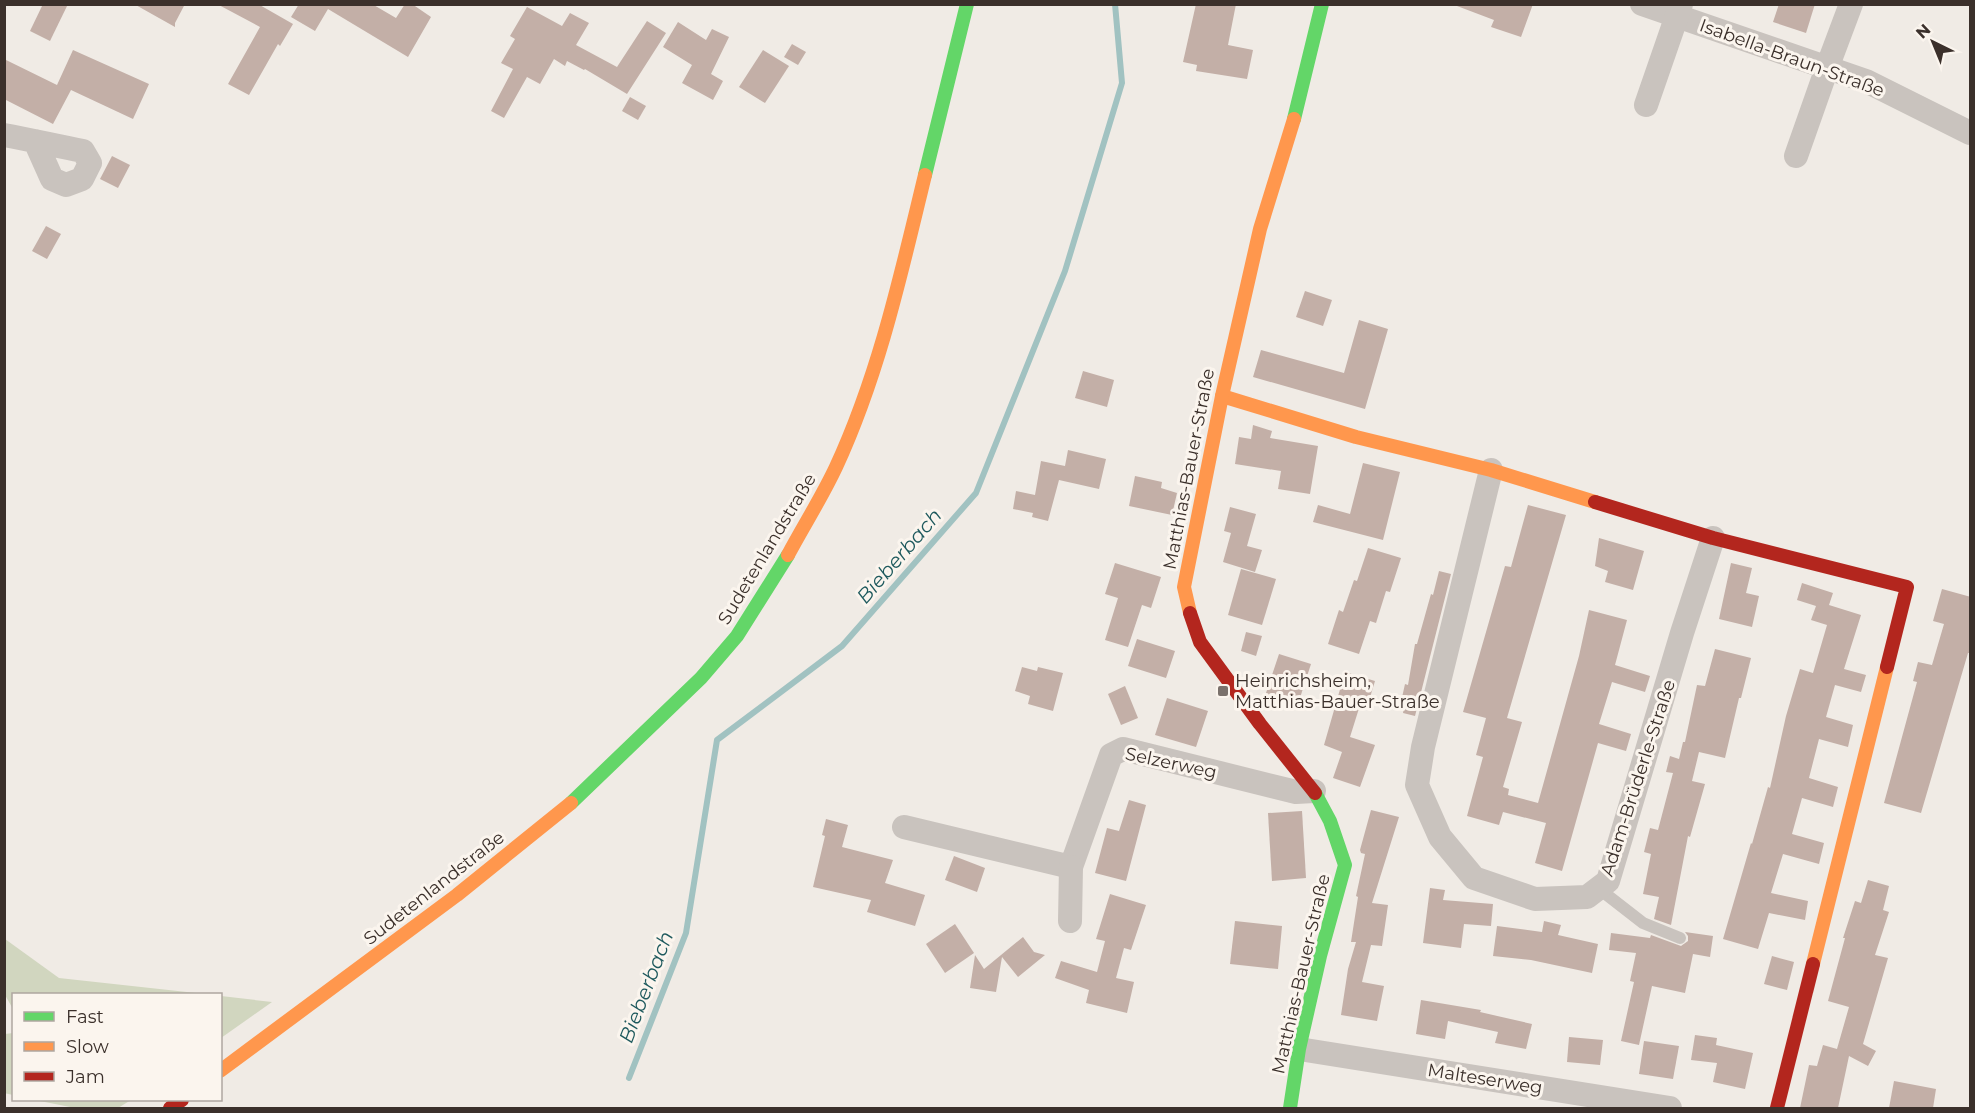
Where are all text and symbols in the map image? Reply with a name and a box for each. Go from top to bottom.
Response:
north arrow [1903,12,1963,72]
street label: Isabella-Braun-Straße [1697,14,1887,102]
text: N [1912,20,1934,43]
street label: Matthias-Bauer-Straße [1159,366,1219,572]
street label: Sudetenlandstraße [713,469,821,628]
water label: Bieberbach [851,504,947,608]
place label: Heinrichsheim, Matthias-Bauer-Straße [1235,670,1440,713]
street label: Adam-Brüderle-Straße [1596,677,1680,879]
marker: Heinrichsheim, Matthias-Bauer-Straße [1216,684,1230,698]
street label: Selzerweg [1123,743,1219,783]
street label: Sudetenlandstraße [359,826,509,950]
street label: Matthias-Bauer-Straße [1267,872,1335,1076]
water label: Bieberbach [614,928,678,1046]
legend [12,993,222,1101]
text: Fast [66,1006,104,1028]
text: Slow [66,1036,109,1058]
street label: Malteserweg [1426,1059,1544,1099]
text: Jam [65,1066,105,1088]

